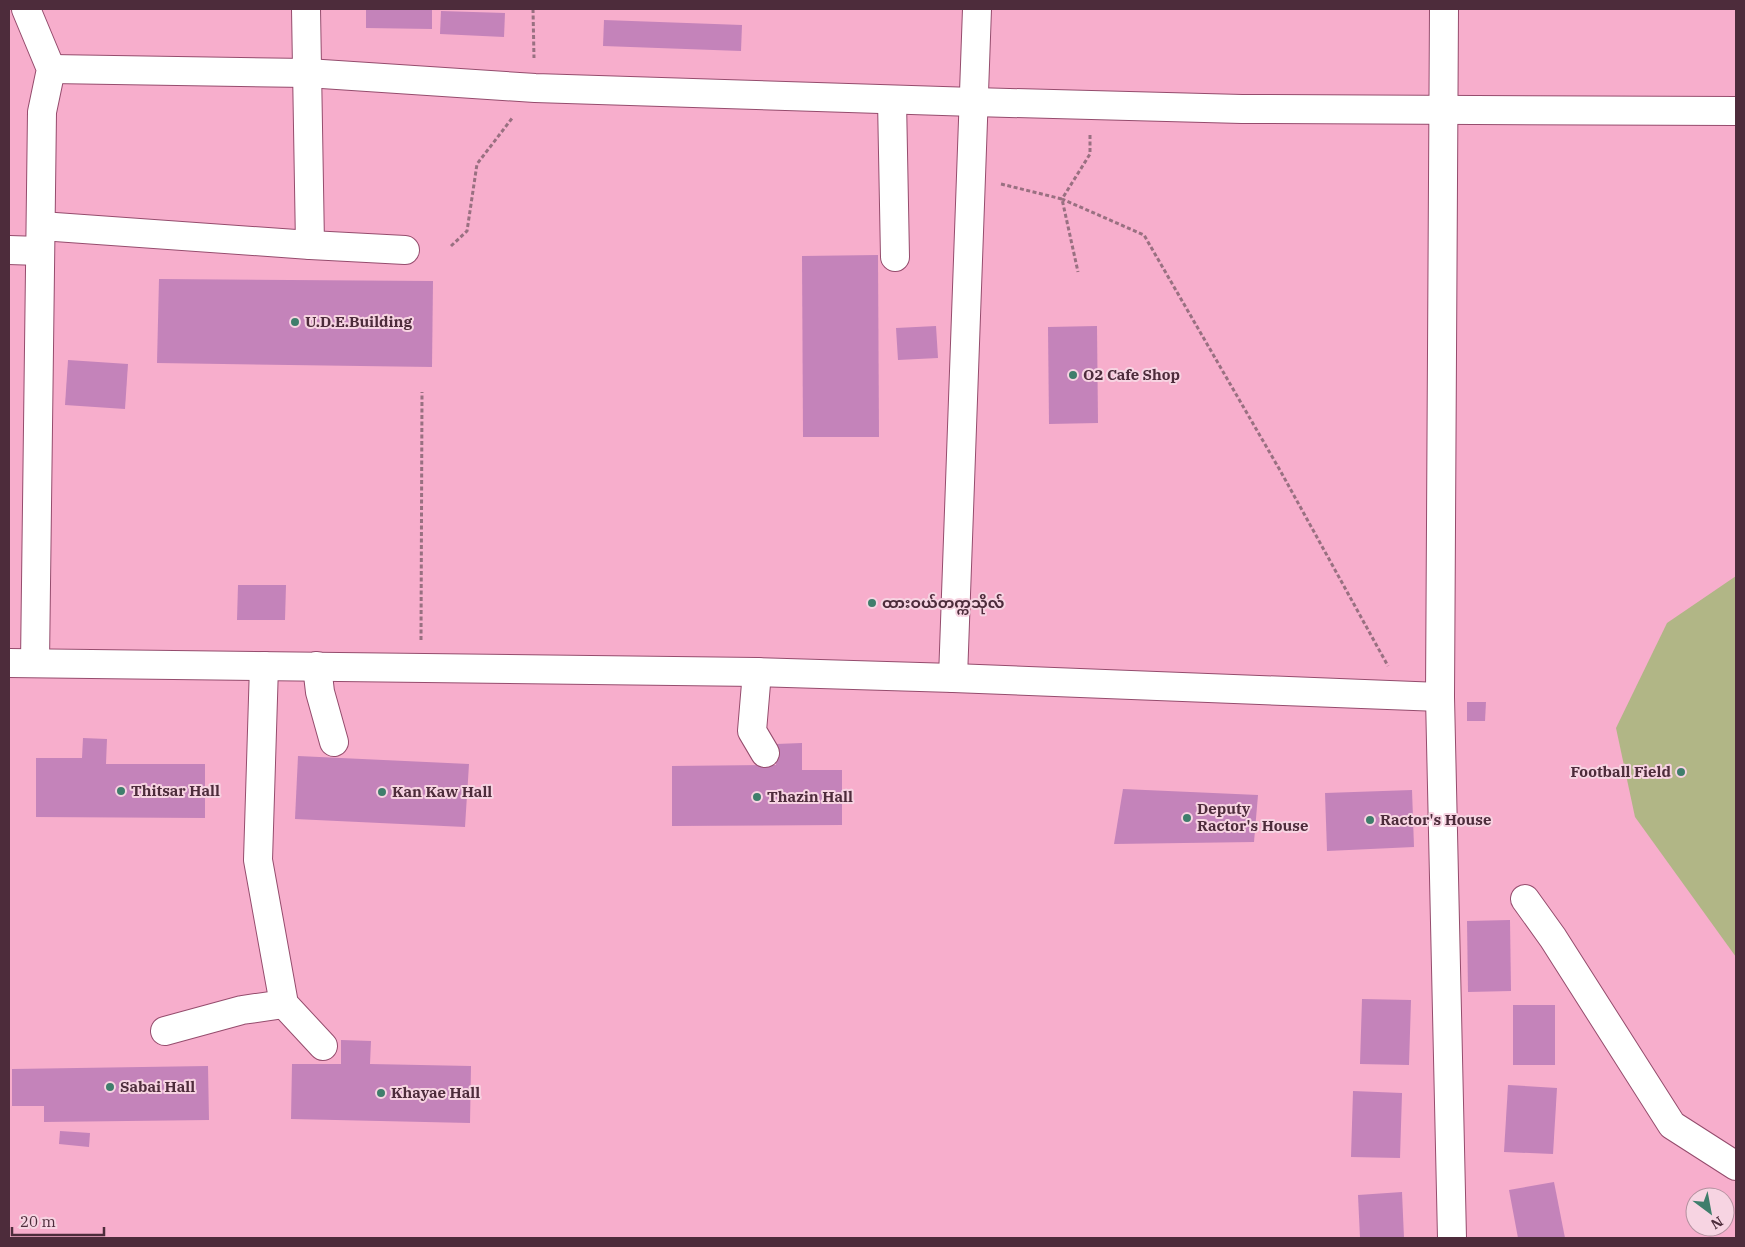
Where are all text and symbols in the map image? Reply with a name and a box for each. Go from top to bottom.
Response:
place label: U.D.E.Building [305,312,412,331]
marker: U.D.E.Building [289,316,301,328]
place label: O2 Cafe Shop [1083,365,1180,384]
marker: O2 Cafe Shop [1067,369,1079,381]
place label: ထားဝယ်တက္ကသိုလ် [882,593,1004,615]
marker: ထားဝယ်တက္ကသိုလ် [866,597,878,609]
place label: Football Field [1570,762,1672,781]
marker: Football Field [1675,766,1687,778]
place label: Thitsar Hall [131,781,220,800]
place label: Kan Kaw Hall [392,782,492,801]
marker: Thitsar Hall [115,785,127,797]
marker: Kan Kaw Hall [376,786,388,798]
place label: Thazin Hall [767,787,853,806]
marker: Thazin Hall [751,791,763,803]
place label: Deputy Ractor's House [1197,799,1308,835]
place label: Ractor's House [1380,810,1491,829]
marker: Deputy Ractor's House [1181,812,1193,824]
marker: Ractor's House [1364,814,1376,826]
place label: Sabai Hall [120,1077,195,1096]
marker: Sabai Hall [104,1081,116,1093]
place label: Khayae Hall [391,1083,480,1102]
marker: Khayae Hall [375,1087,387,1099]
north arrow [1685,1187,1735,1237]
scale bar [12,1204,105,1236]
text: 20 m [20,1212,56,1231]
text: N [1707,1212,1726,1234]

